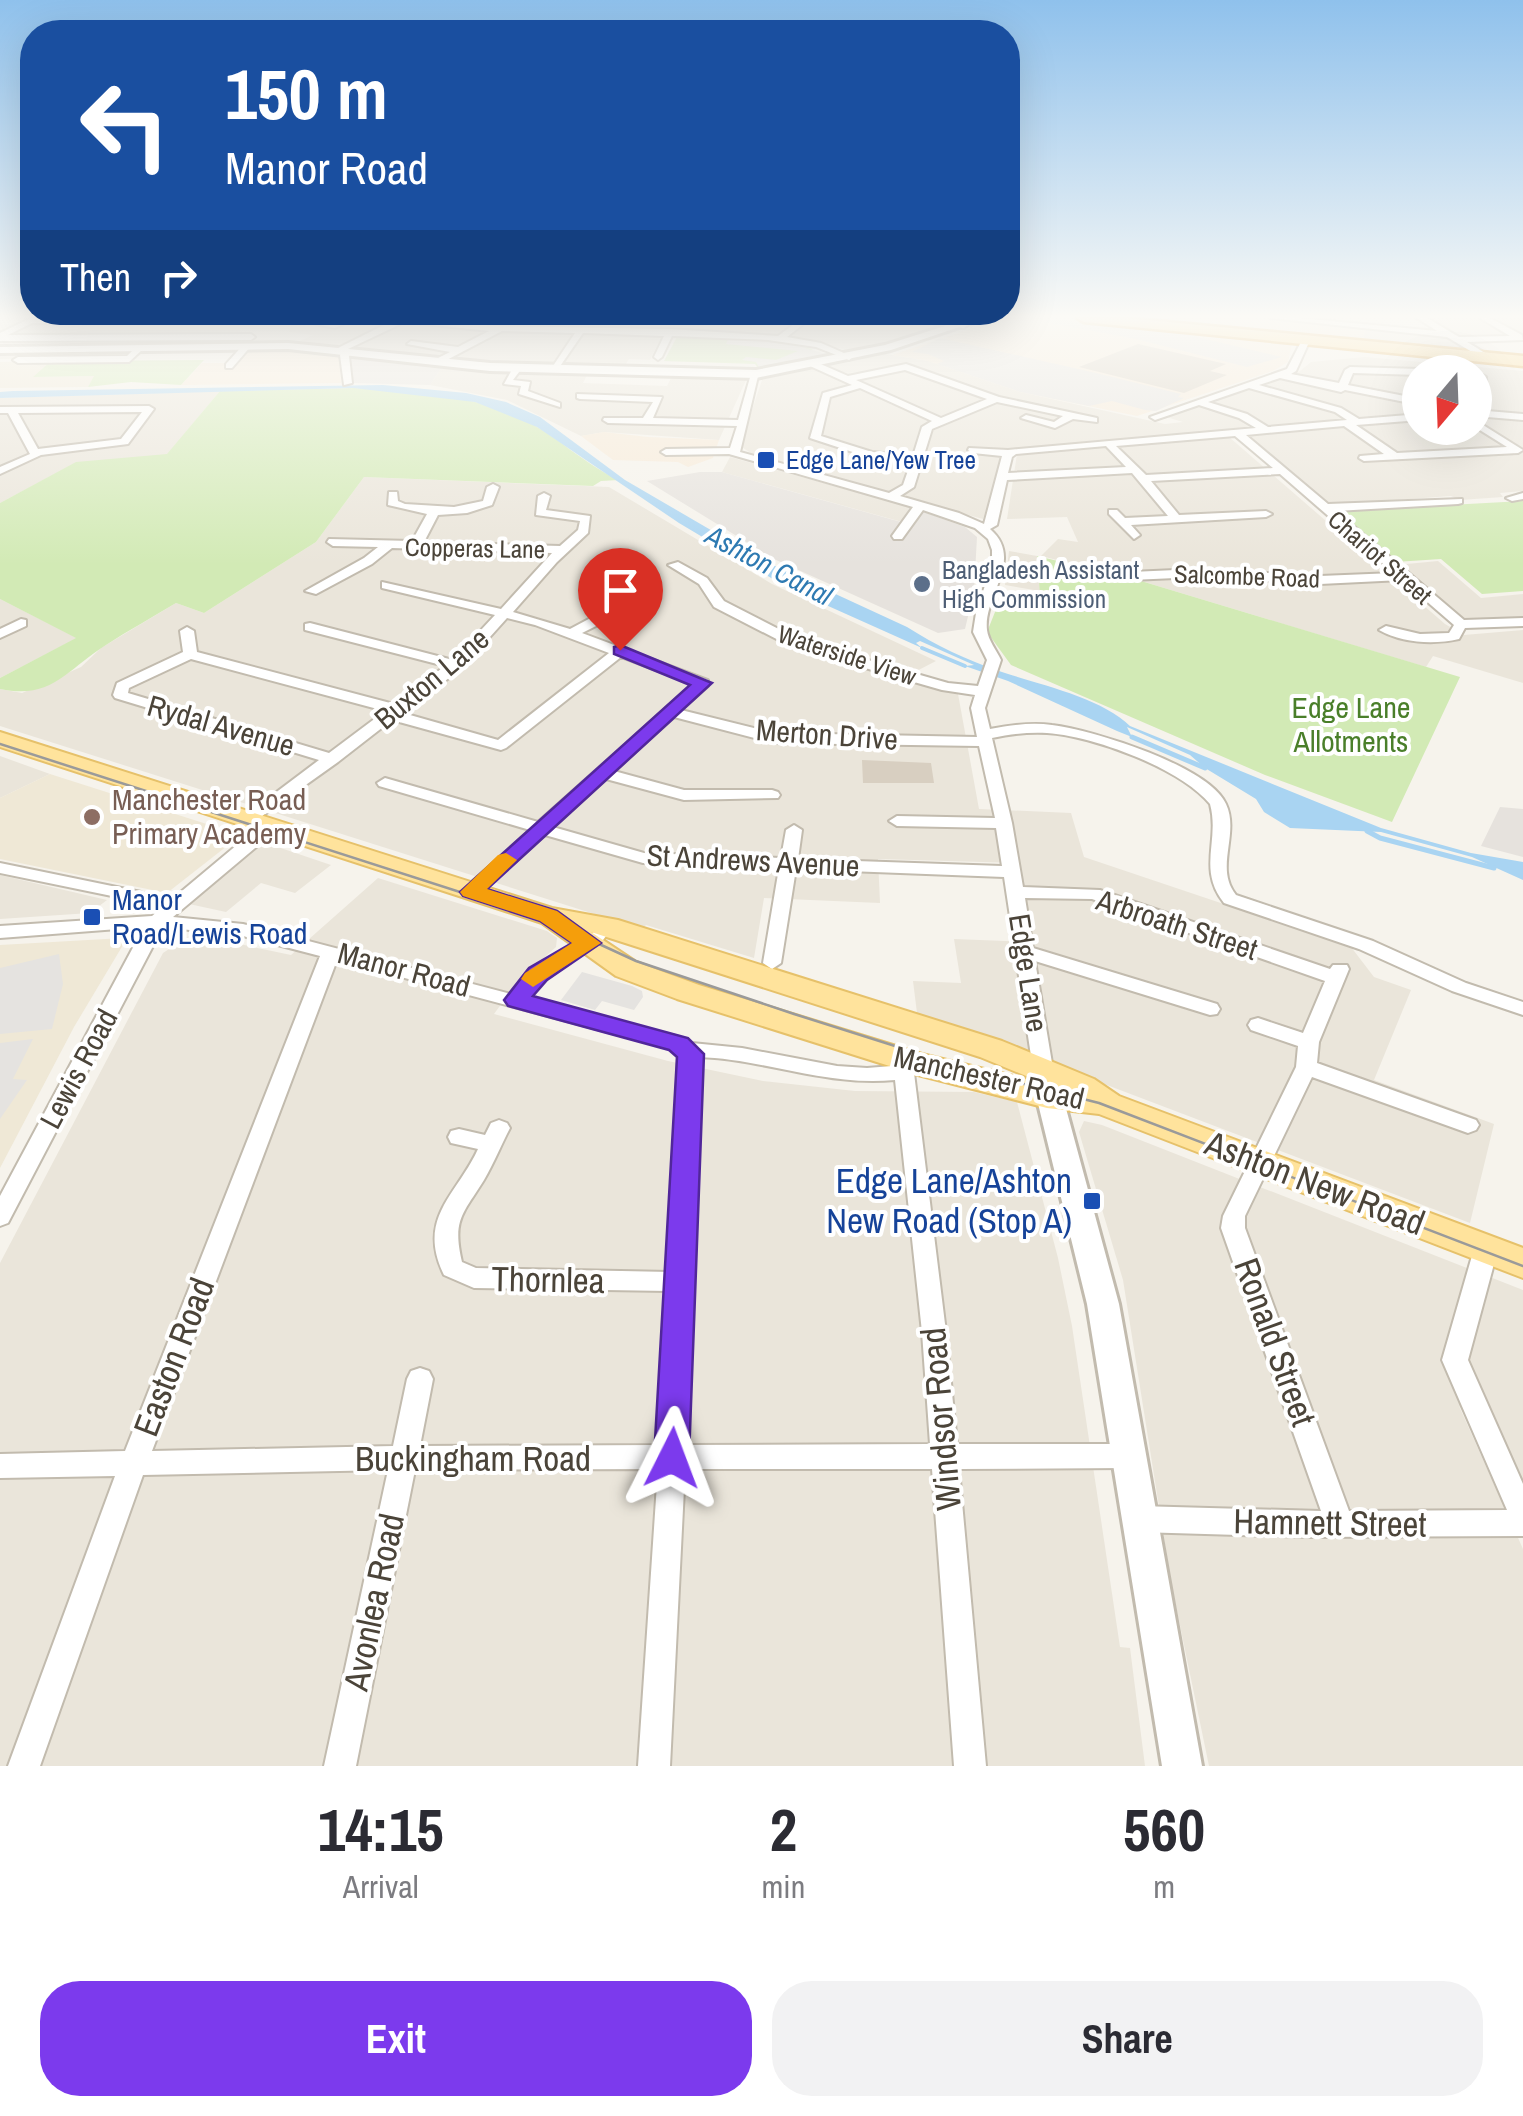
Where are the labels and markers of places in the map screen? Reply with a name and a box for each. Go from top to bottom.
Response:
place label: Edge Lane/Yew Tree [786,443,976,477]
marker: Edge Lane/Yew Tree [755,449,777,471]
pin [578,548,663,651]
place label: Bangladesh Assistant High Commission [942,553,1139,616]
marker: Bangladesh Assistant High Commission [911,573,933,595]
place label: Manchester Road Primary Academy [112,779,307,853]
marker: Manchester Road Primary Academy [81,806,103,828]
place label: Manor Road/Lewis Road [112,879,308,953]
marker: Manor Road/Lewis Road [81,906,103,928]
place label: Edge Lane/Ashton New Road (Stop A) [826,1157,1072,1244]
marker: Edge Lane/Ashton New Road (Stop A) [1081,1190,1103,1212]

